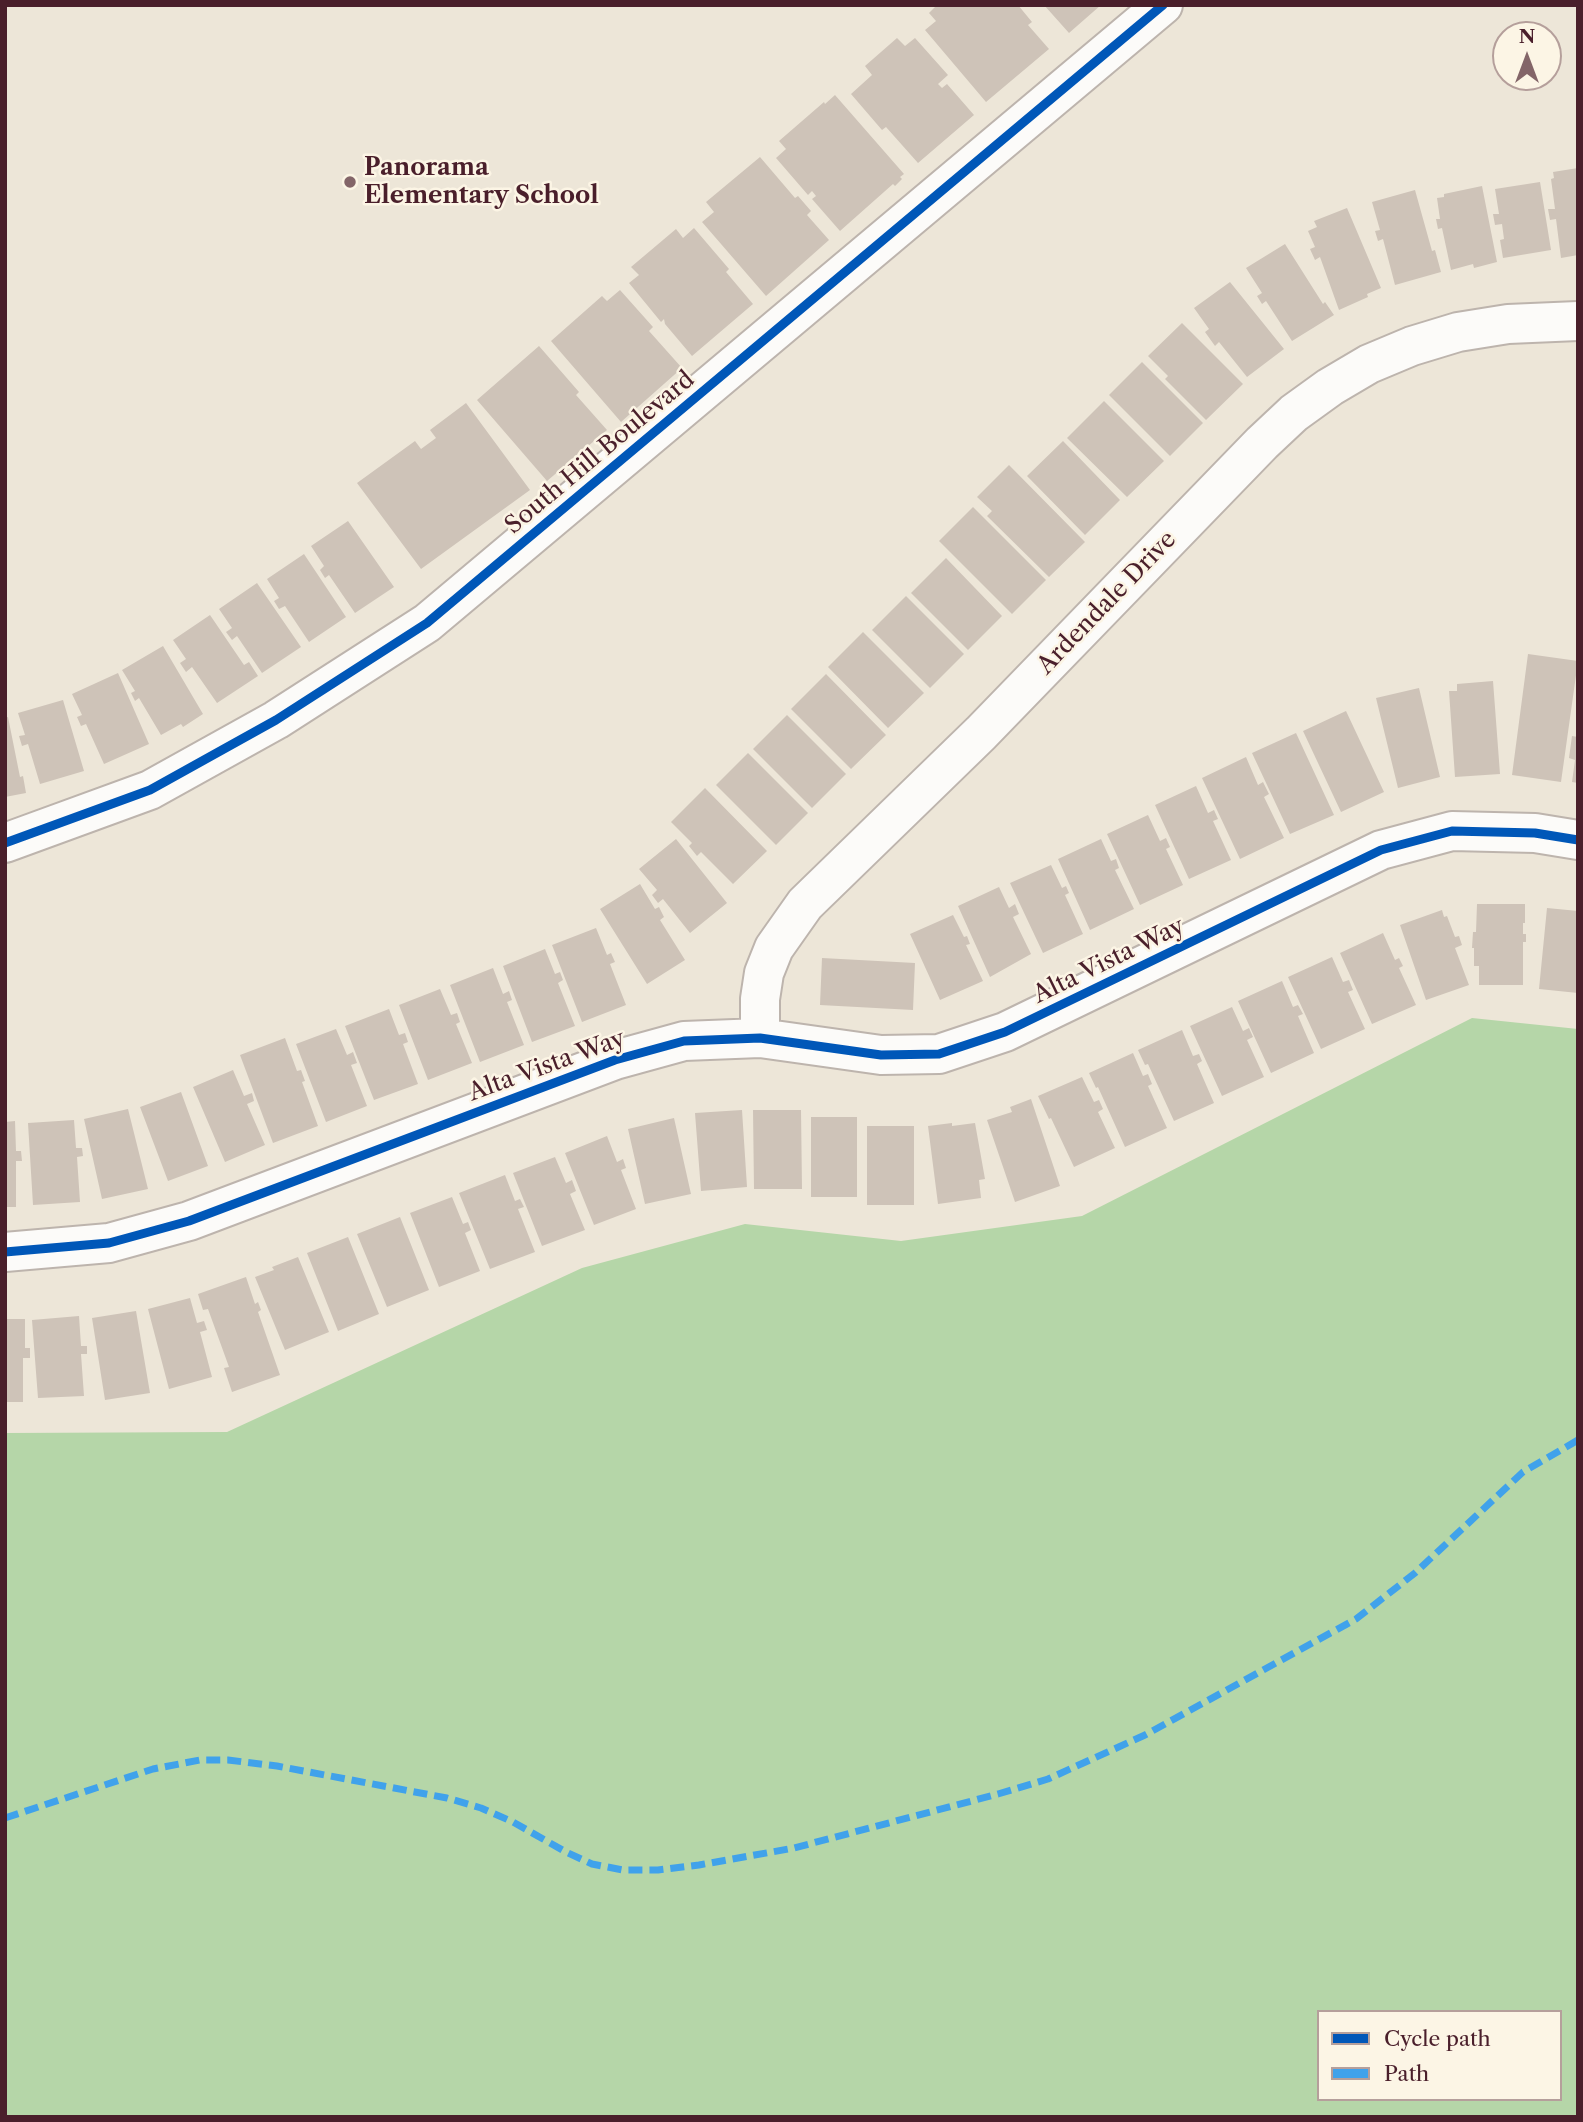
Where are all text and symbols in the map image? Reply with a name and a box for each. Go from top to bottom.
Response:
north arrow [1492,21,1562,91]
text: N [1519,25,1535,48]
place label: Panorama Elementary School [364,154,599,210]
marker: Panorama Elementary School [342,174,358,190]
street label: South Hill Boulevard [500,365,700,541]
street label: Ardendale Drive [1032,526,1182,680]
street label: Alta Vista Way [1029,912,1189,1010]
street label: Alta Vista Way [465,1024,629,1108]
legend [1317,2010,1562,2101]
text: Cycle path [1384,2026,1491,2051]
text: Path [1384,2061,1429,2086]

